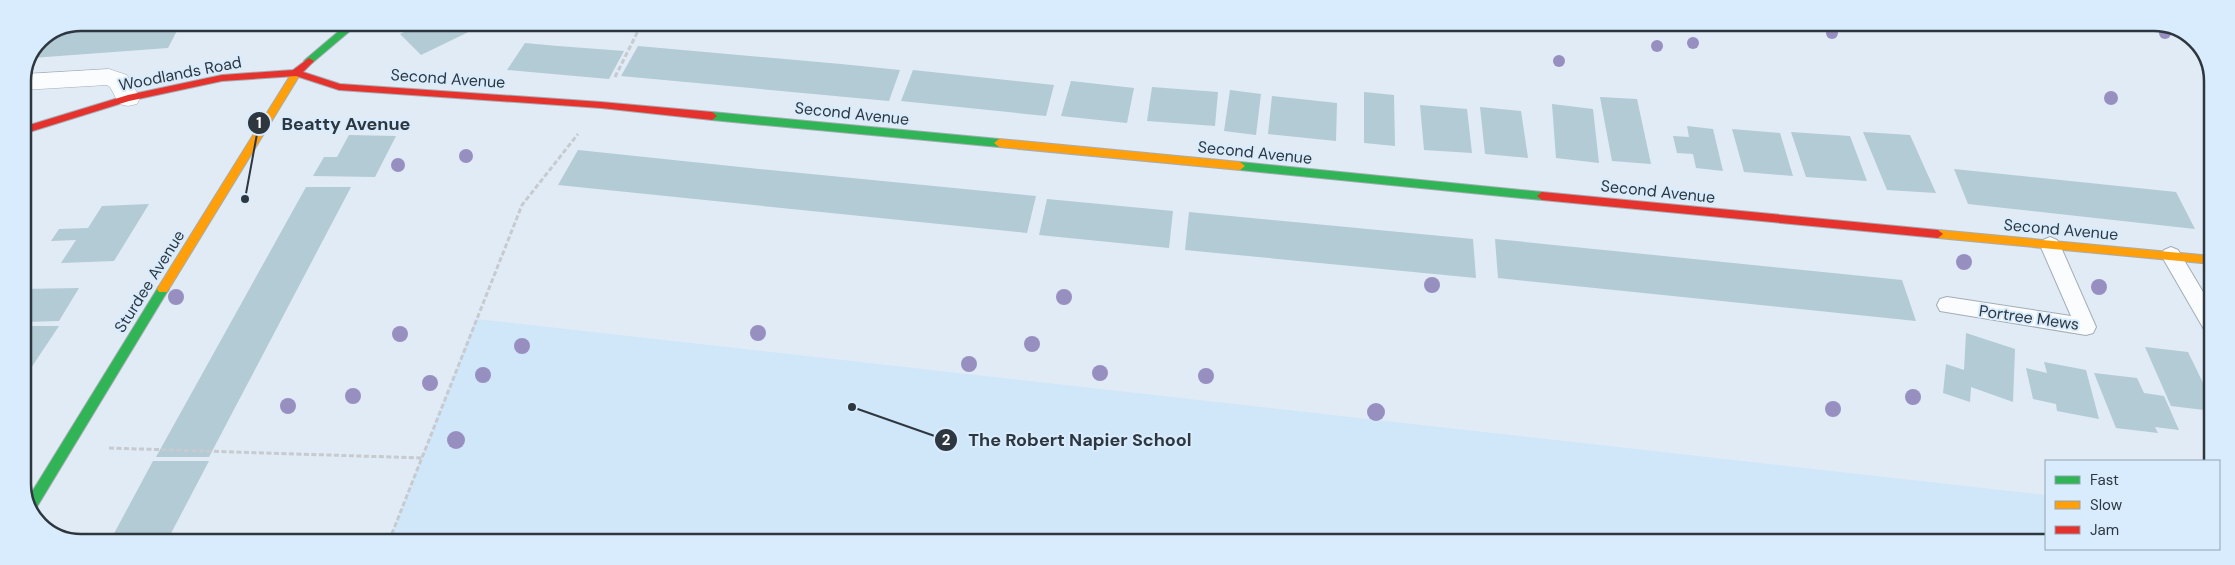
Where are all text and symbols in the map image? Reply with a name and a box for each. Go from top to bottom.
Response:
street label: Woodlands Road [117,51,243,96]
street label: Second Avenue [390,64,506,93]
street label: Second Avenue [794,97,910,130]
callout: Beatty Avenue [247,107,421,140]
text: Beatty Avenue [282,112,411,136]
text: 1 [256,113,262,133]
street label: Second Avenue [1197,136,1313,169]
street label: Second Avenue [1600,175,1716,208]
street label: Second Avenue [2003,214,2119,245]
street label: Sturdee Avenue [109,226,189,337]
street label: Portree Mews [1977,300,2080,335]
callout: The Robert Napier School [934,423,1202,456]
text: The Robert Napier School [968,428,1192,452]
text: 2 [942,430,951,450]
legend [2045,460,2220,550]
text: Fast [2090,470,2119,490]
text: Slow [2090,495,2123,515]
text: Jam [2090,520,2119,540]

